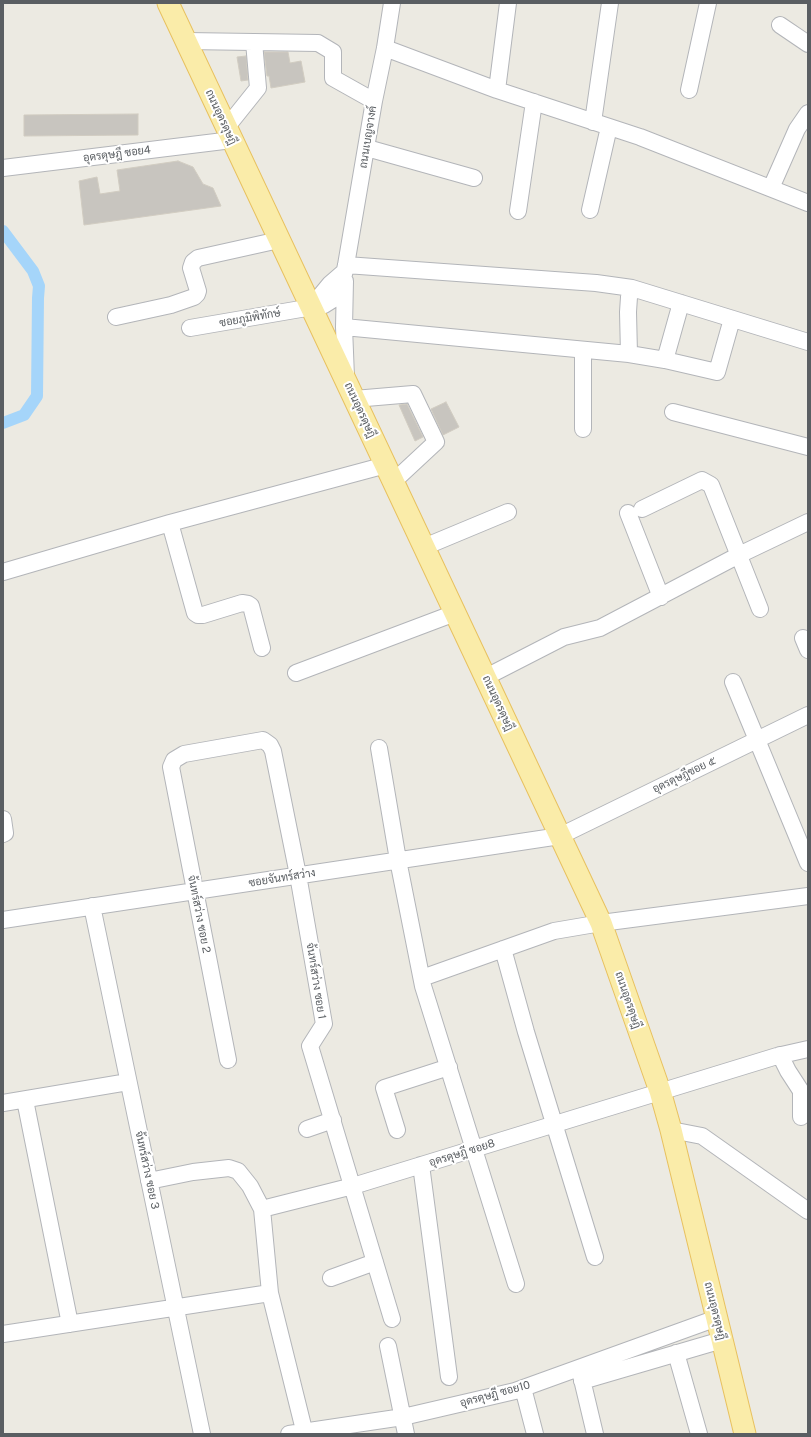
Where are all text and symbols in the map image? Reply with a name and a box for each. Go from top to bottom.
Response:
street label: ถนนอุดรดุษฎี [202,87,240,147]
street label: ถนนเบญจางค์ [357,105,379,169]
street label: อุดรดุษฎี ซอย4 [82,143,152,165]
street label: ซอยภูมิพิทักษ์ [218,306,282,330]
street label: ถนนอุดรดุษฎี [341,380,379,440]
street label: ถนนอุดรดุษฎี [479,673,517,733]
street label: อุดรดุษฎีซอย ๕ [650,754,718,796]
street label: ซอยจันทร์สว่าง [248,866,316,890]
street label: จ้นทร์สว่าง ซอย 2 [185,874,213,954]
street label: จ้นทร์สว่าง ซอย 1 [303,942,329,1020]
street label: ถนนอุดรดุษฎี [612,970,644,1030]
street label: จ้นทร์สว่าง ซอย 3 [132,1130,162,1210]
street label: อุดรดุษฎี ซอย8 [427,1137,497,1169]
street label: ถนนอุดรดุษฎี [701,1281,729,1341]
street label: อุดรดุษฎี ซอย10 [458,1378,532,1410]

